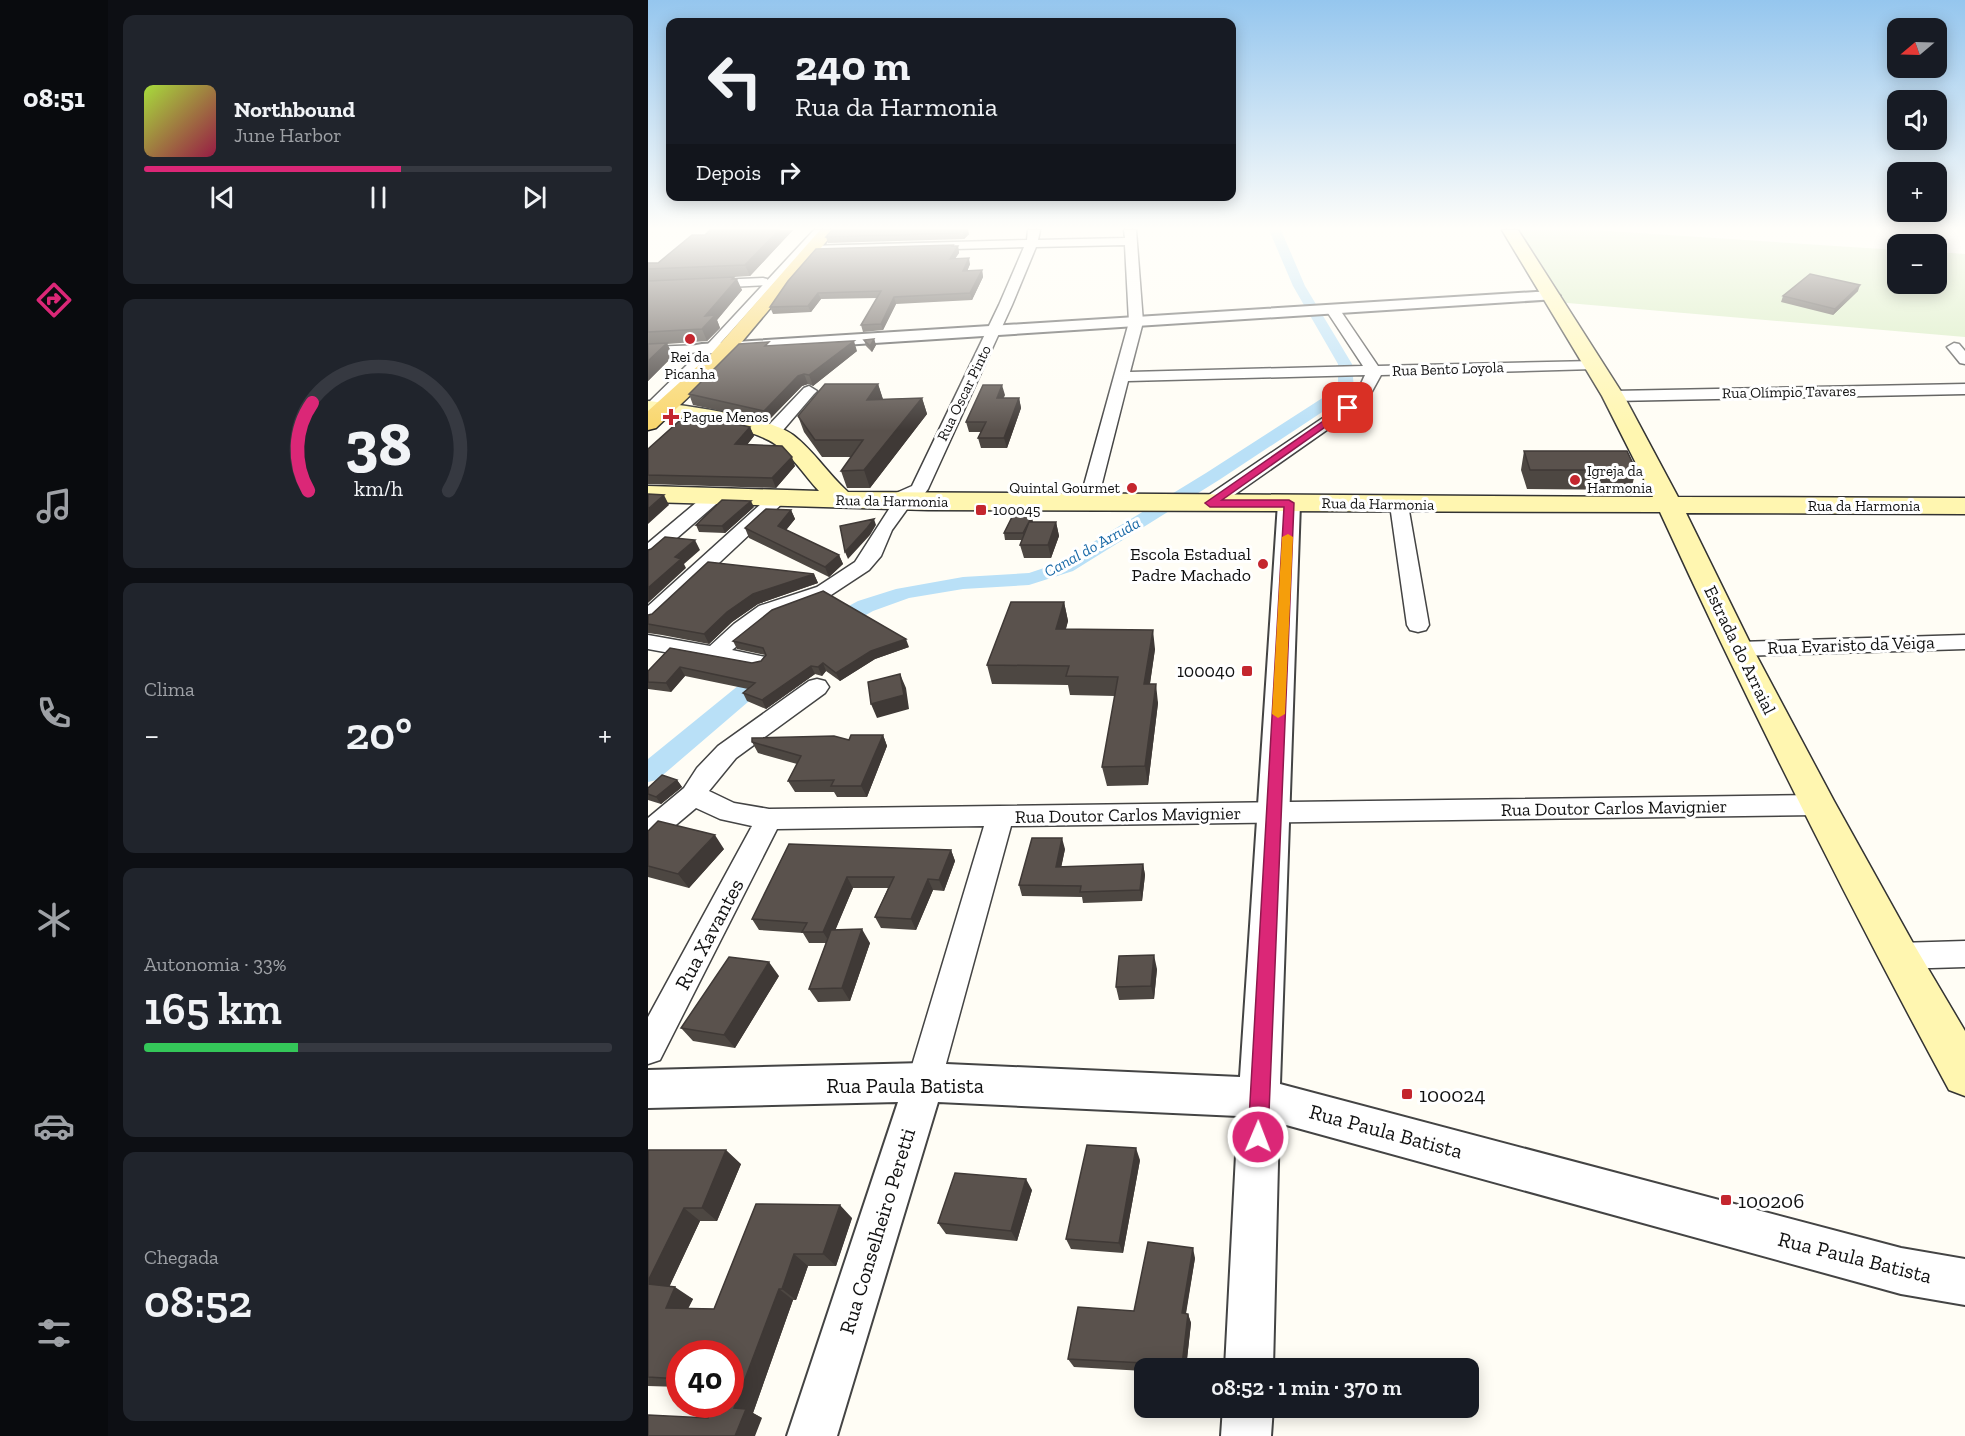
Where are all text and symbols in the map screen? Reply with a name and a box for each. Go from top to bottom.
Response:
north arrow [1887,18,1947,78]
map controls [1887,18,1947,294]
text: 240 m [795,40,910,91]
icon: left [696,42,774,120]
text: 08:51 [23,82,85,114]
button: sound [1887,90,1947,150]
text: Rua da Harmonia [795,91,998,123]
text: Northbound [234,96,355,123]
text: June Harbor [234,123,342,147]
icon: right [773,156,806,189]
text: Depois [696,159,761,186]
button: + [1887,162,1947,222]
icon: previous [206,181,239,214]
icon: pause [362,181,395,214]
icon: next [518,181,551,214]
button: − [1887,234,1947,294]
icon: directions [33,279,75,321]
marker: Rei da Picanha [683,332,697,346]
street label: Rua Oscar Pinto [933,342,995,444]
place label: Rei da Picanha [664,348,716,383]
street label: Rua Bento Loyola [1392,358,1504,380]
pin [1322,382,1373,433]
street label: Rua Olímpio Tavares [1722,382,1856,402]
icon: arrive [1331,391,1364,424]
text: 38 [345,406,411,481]
place label: Pague Menos [683,408,769,426]
marker: Pague Menos [664,410,678,424]
place label: Igreja da Harmonia [1587,462,1652,497]
marker: Igreja da Harmonia [1568,473,1582,487]
text: km/h [354,476,402,501]
place label: Quintal Gourmet [1009,479,1120,497]
marker: Quintal Gourmet [1125,481,1139,495]
icon: music [33,485,75,527]
street label: Rua da Harmonia [836,491,948,511]
street label: Rua da Harmonia [1322,494,1434,514]
street label: Rua da Harmonia [1808,497,1920,515]
place label: 100045 [993,501,1041,519]
marker: 100045 [974,503,988,517]
water label: Canal do Arruda [1041,513,1143,581]
place label: Escola Estadual Padre Machado [1130,543,1251,586]
marker: Escola Estadual Padre Machado [1256,557,1270,571]
street label: Estrada do Arraial [1699,582,1781,718]
street label: Rua Evaristo da Veiga [1767,631,1935,659]
place label: 100040 [1177,660,1235,682]
marker: 100040 [1240,664,1254,678]
text: Clima [144,677,195,701]
icon: phone [33,692,75,734]
text: 20° [345,707,412,761]
text: − [144,715,159,754]
text: + [598,715,612,754]
street label: Rua Doutor Carlos Mavignier [1501,795,1727,821]
street label: Rua Doutor Carlos Mavignier [1015,802,1241,828]
street label: Rua Xavantes [669,874,749,994]
icon: climate [33,899,75,941]
text: Autonomia · 33% [144,952,287,976]
text: 165 km [144,982,282,1036]
street label: Rua Paula Batista [826,1073,984,1098]
place label: 100024 [1419,1082,1486,1107]
marker: 100024 [1400,1087,1414,1101]
street label: Rua Paula Batista [1307,1099,1465,1163]
icon: car [33,1105,75,1147]
position arrow [1226,1105,1290,1169]
street label: Rua Conselheiro Peretti [834,1125,920,1337]
place label: 100206 [1738,1188,1804,1213]
marker: 100206 [1719,1193,1733,1207]
street label: Rua Paula Batista [1775,1226,1935,1288]
text: Chegada [144,1245,219,1269]
text: 08:52 [144,1275,252,1329]
icon: filters [33,1312,75,1354]
speed limit sign: 40 [666,1340,744,1418]
text: 08:52 · 1 min · 370 m [1211,1374,1402,1401]

